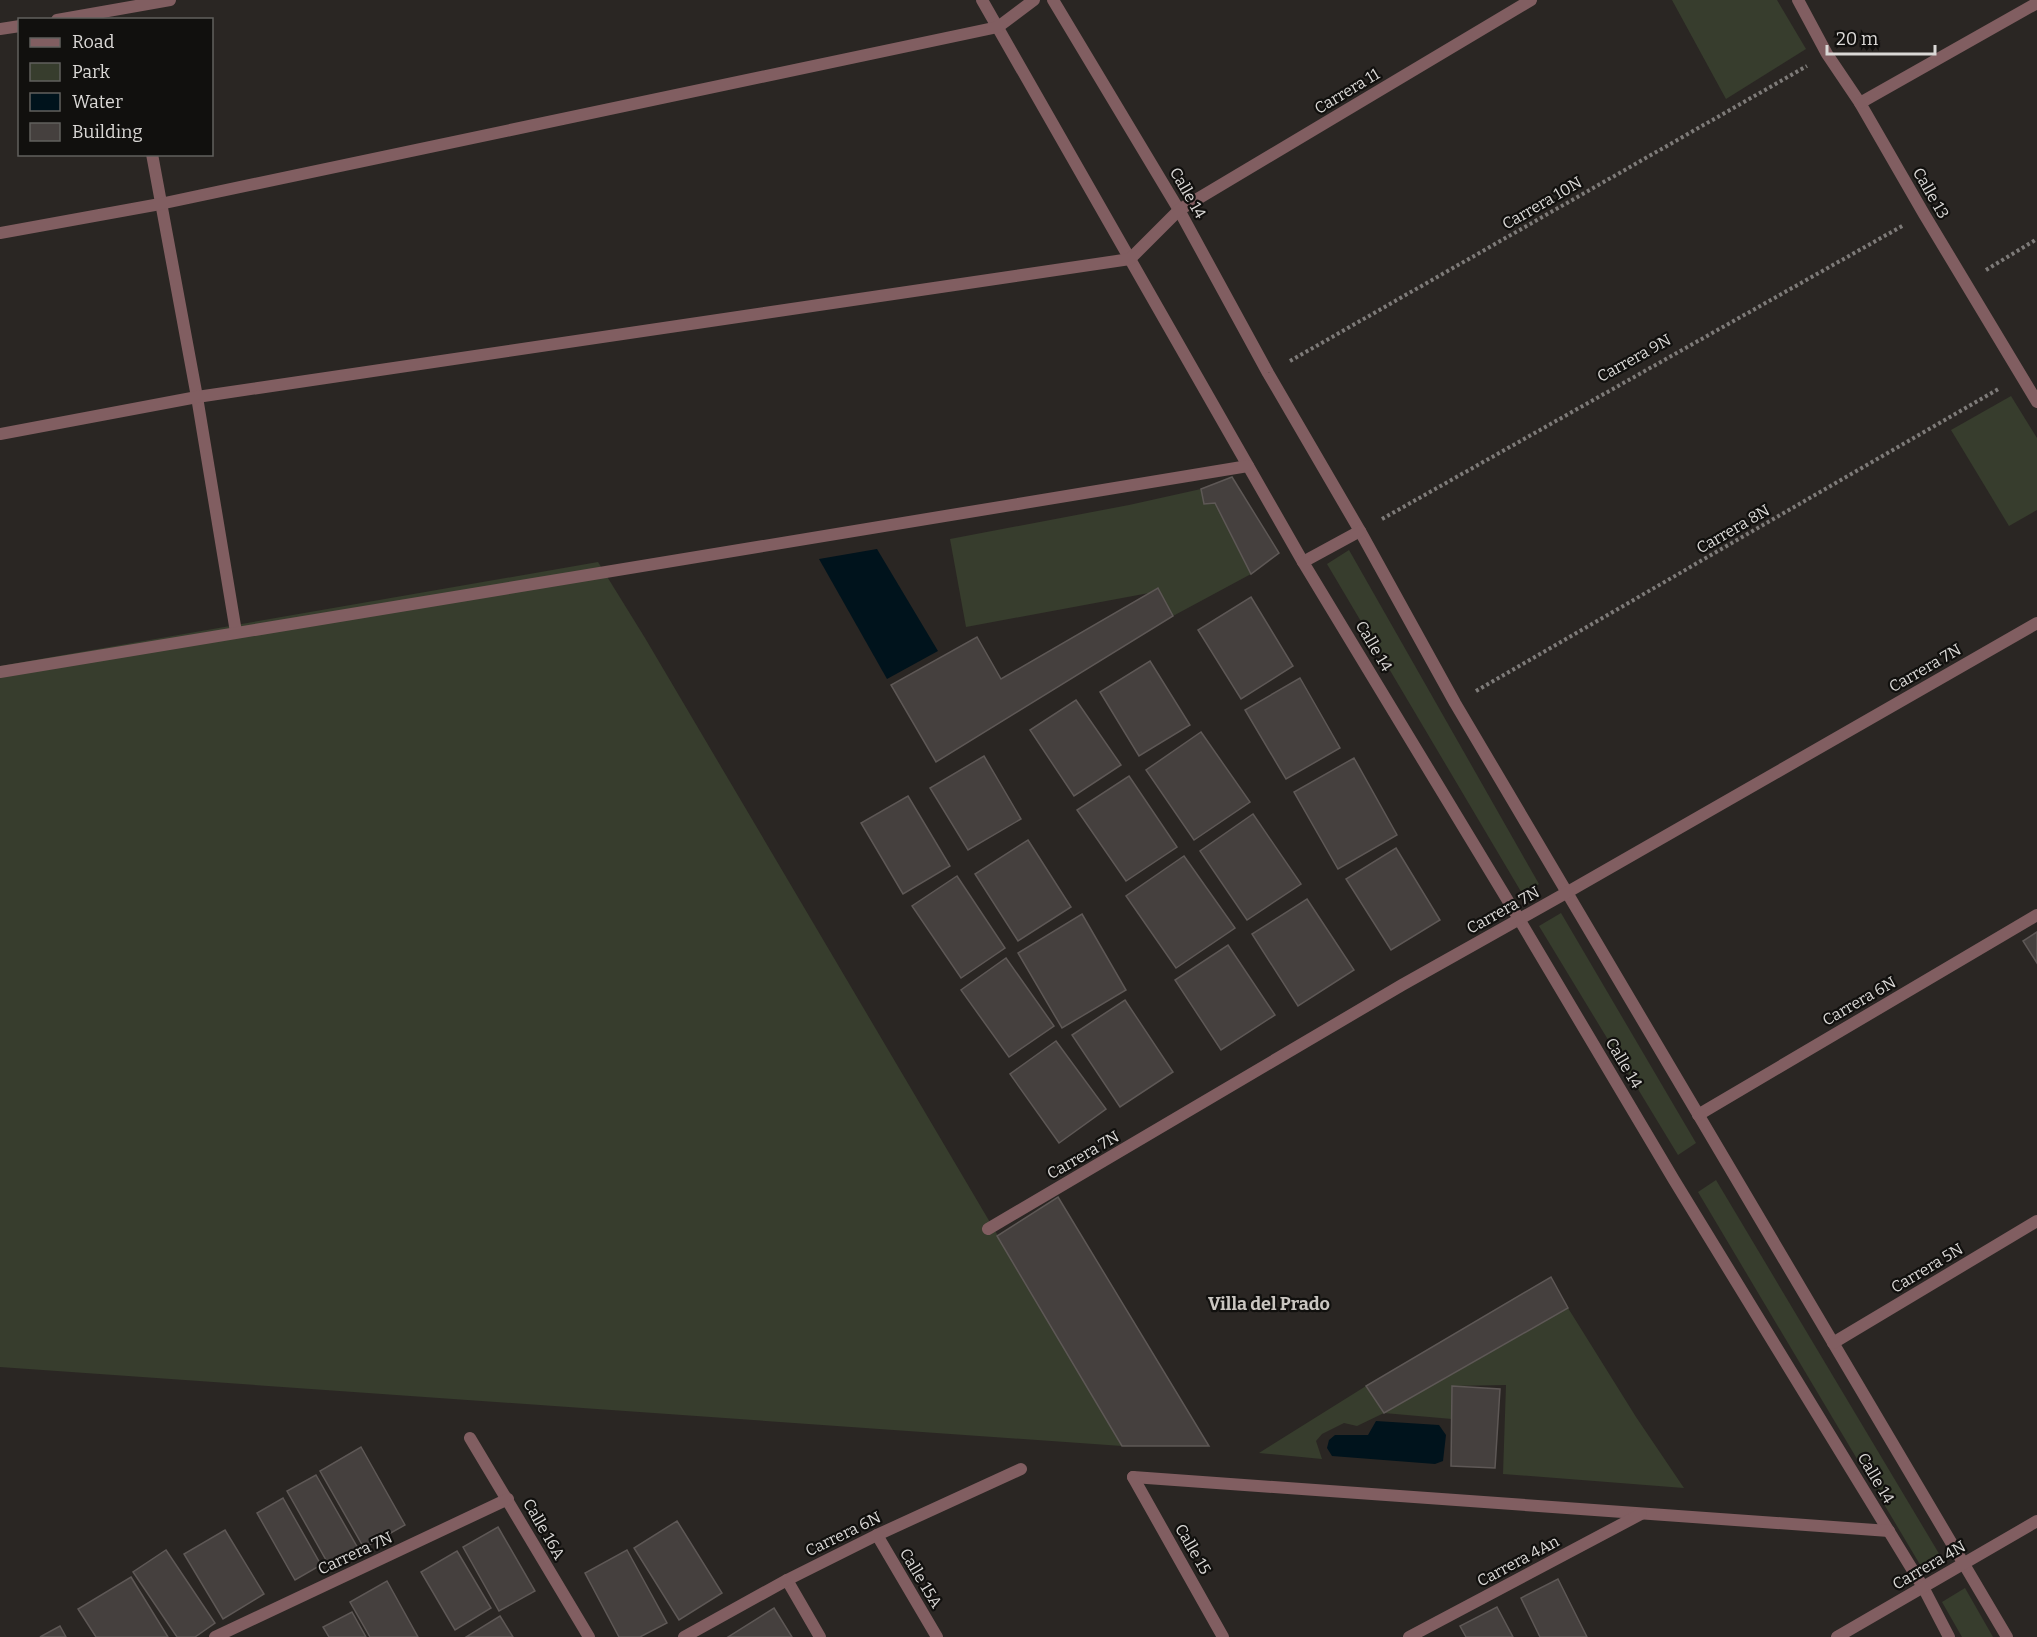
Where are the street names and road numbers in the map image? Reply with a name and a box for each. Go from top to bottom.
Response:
street label: Carrera 11 [1311,64,1383,118]
street label: Calle 14 [1166,164,1210,222]
street label: Calle 13 [1909,164,1953,222]
street label: Carrera 10N [1499,172,1586,233]
street label: Carrera 9N [1594,330,1675,386]
street label: Carrera 8N [1693,500,1773,558]
street label: Calle 14 [1352,617,1397,675]
street label: Carrera 7N [1885,640,1965,696]
street label: Carrera 7N [1463,882,1543,938]
street label: Carrera 6N [1819,972,1899,1030]
street label: Calle 14 [1602,1034,1647,1092]
street label: Carrera 7N [1043,1127,1123,1183]
street label: Carrera 5N [1887,1239,1967,1297]
street label: Calle 14 [1854,1449,1899,1507]
street label: Calle 16A [519,1495,569,1563]
street label: Carrera 6N [802,1507,884,1560]
street label: Calle 15 [1171,1520,1215,1578]
street label: Carrera 7N [315,1527,396,1579]
street label: Carrera 4An [1474,1531,1562,1591]
street label: Carrera 4N [1889,1536,1969,1594]
street label: Calle 15A [896,1545,947,1612]

